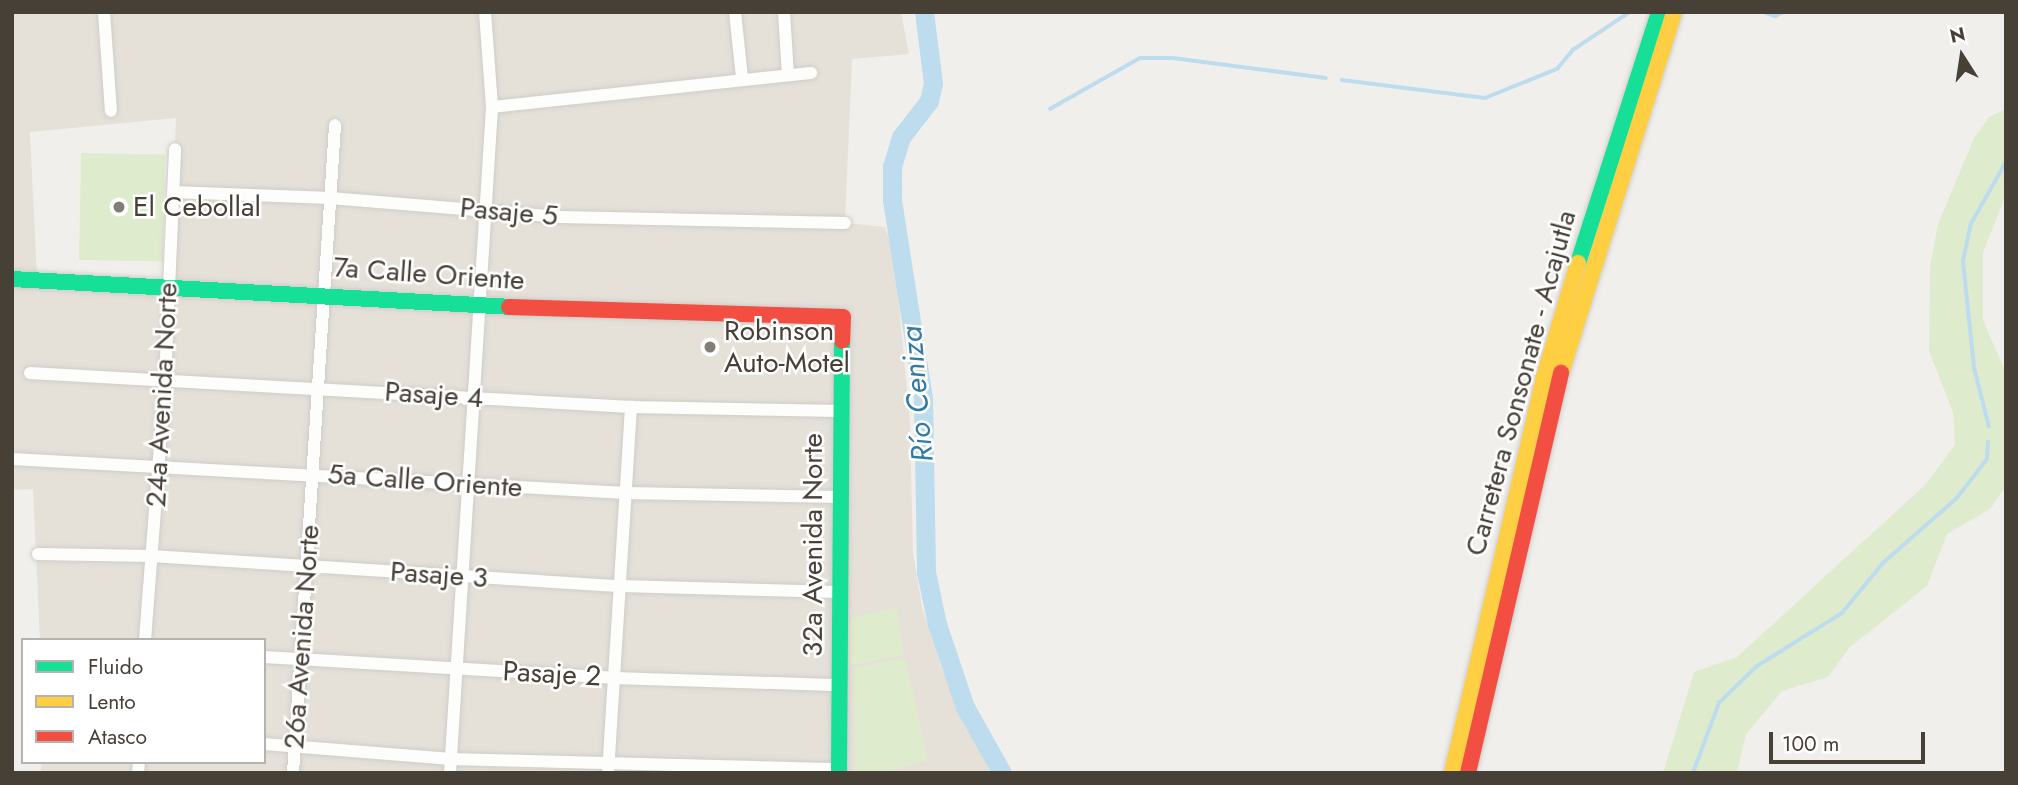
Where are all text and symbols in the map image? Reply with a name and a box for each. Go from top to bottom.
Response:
text: N [1947,20,1968,50]
north arrow [1927,21,1997,91]
place label: El Cebollal [133,190,261,224]
street label: Pasaje 5 [459,191,559,233]
marker: El Cebollal [111,199,127,215]
street label: Carretera Sonsonate - Acajutla [1459,207,1583,559]
street label: 7a Calle Oriente [332,251,526,297]
street label: 24a Avenida Norte [139,282,185,508]
place label: Robinson Auto-Motel [724,314,850,380]
water label: Río Ceniza [893,324,941,464]
marker: Robinson Auto-Motel [702,339,718,355]
street label: Pasaje 4 [384,375,484,415]
street label: 32a Avenida Norte [796,433,830,657]
street label: 5a Calle Oriente [326,457,524,505]
street label: 26a Avenida Norte [277,524,327,750]
street label: Pasaje 3 [389,555,489,595]
legend [21,638,266,764]
text: Fluido [88,652,143,682]
street label: Pasaje 2 [502,655,602,693]
text: Lento [88,687,136,717]
scale bar [1773,718,1929,762]
text: Atasco [88,722,147,752]
text: 100 m [1782,729,1839,759]

